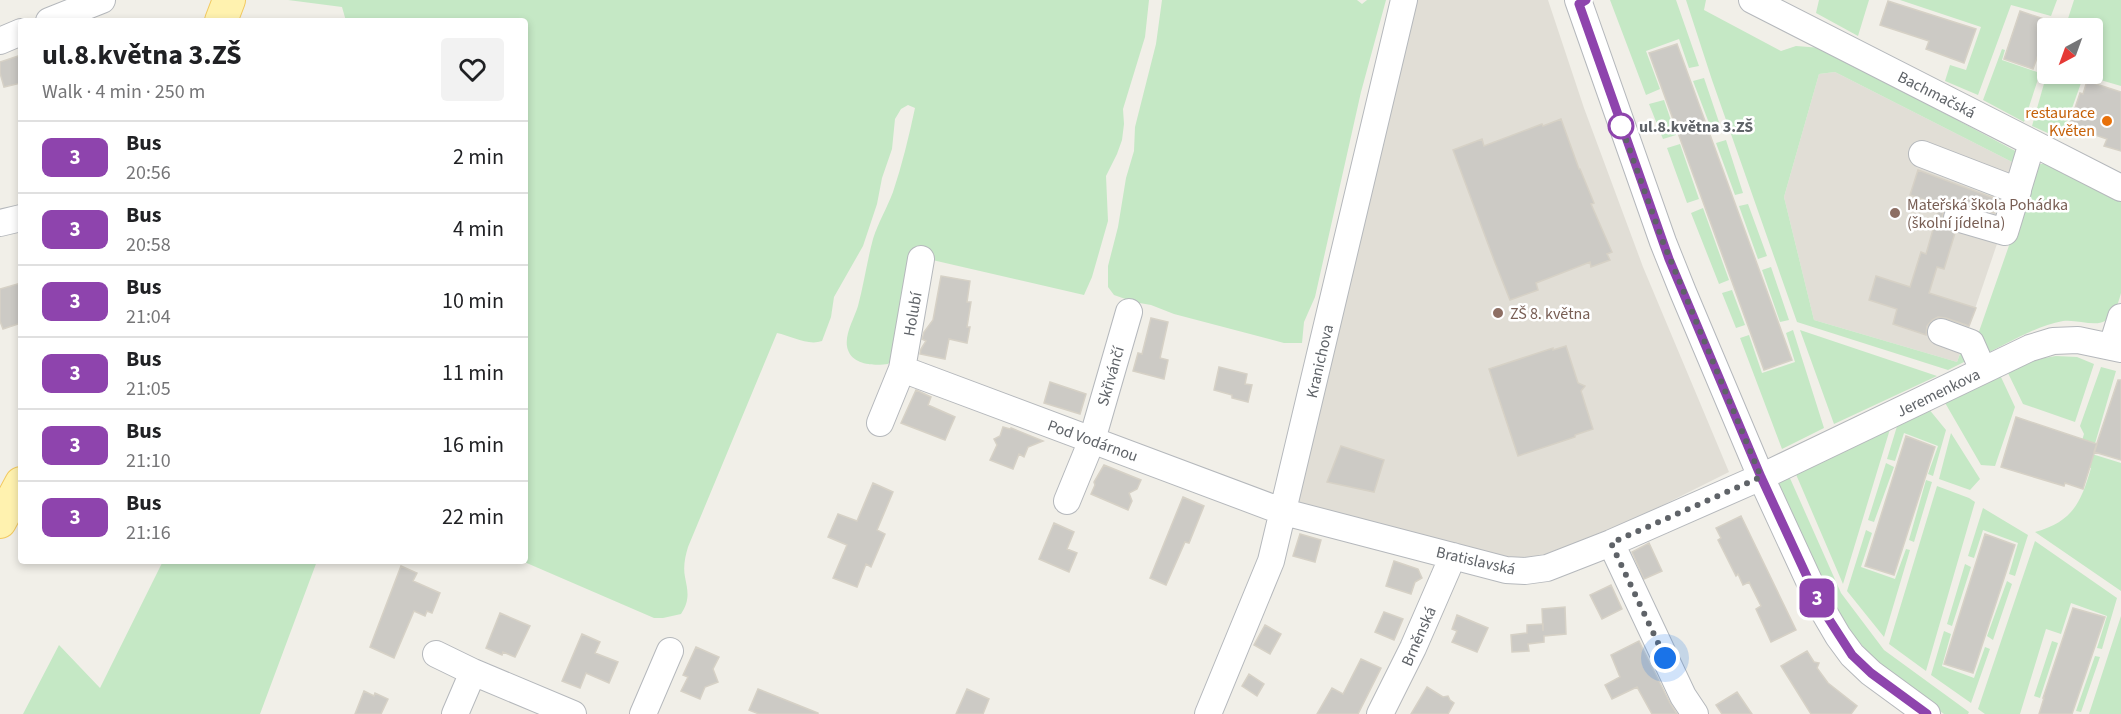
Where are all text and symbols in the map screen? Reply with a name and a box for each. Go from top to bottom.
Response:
north arrow [2037,18,2103,84]
map controls [2037,18,2103,84]
text: ul.8.května 3.ZŠ [42,35,242,75]
button: heart [441,38,504,101]
street label: Bachmačská [1894,66,1979,124]
text: Walk · 4 min · 250 m [42,78,205,106]
place label: restaurace Květen [2025,102,2095,142]
marker: ul.8.května 3.ZŠ [1608,113,1634,139]
marker: restaurace Květen [2100,114,2114,128]
place label: ul.8.května 3.ZŠ [1639,116,1753,138]
text: Bus [126,127,162,159]
text: 2 min [453,141,504,173]
text: 3 [69,142,81,172]
text: 20:56 [126,159,171,187]
place label: Mateřská škola Pohádka (školní jídelna) [1907,194,2068,234]
text: Bus [126,199,162,231]
marker: Mateřská škola Pohádka (školní jídelna) [1888,206,1902,220]
text: 4 min [453,213,504,245]
text: 3 [69,214,81,244]
text: 20:58 [126,231,171,259]
text: Bus [126,271,162,303]
text: 10 min [442,285,504,317]
text: 3 [69,286,81,316]
street label: Holubí [898,289,928,338]
text: 21:04 [126,303,171,331]
place label: ZŠ 8. května [1510,303,1590,325]
marker: ZŠ 8. května [1491,306,1505,320]
street label: Kranichova [1301,322,1339,400]
text: Bus [126,343,162,375]
street label: Skřivánčí [1092,343,1130,409]
text: 11 min [442,357,504,389]
text: 3 [69,358,81,388]
street label: Jeremenkova [1893,363,1984,423]
text: 21:05 [126,375,171,403]
street label: Pod Vodárnou [1044,414,1141,467]
text: Bus [126,415,162,447]
text: 16 min [442,429,504,461]
text: 3 [69,430,81,460]
text: 21:10 [126,447,171,475]
text: Bus [126,487,162,519]
text: 22 min [442,501,504,533]
text: 3 [69,502,81,532]
text: 21:16 [126,519,171,547]
street label: Bratislavská [1434,541,1518,581]
line badge: 3 [1798,578,1836,618]
text: 3 [1811,583,1823,613]
street label: Brněnská [1396,603,1442,670]
your location [1650,643,1680,673]

